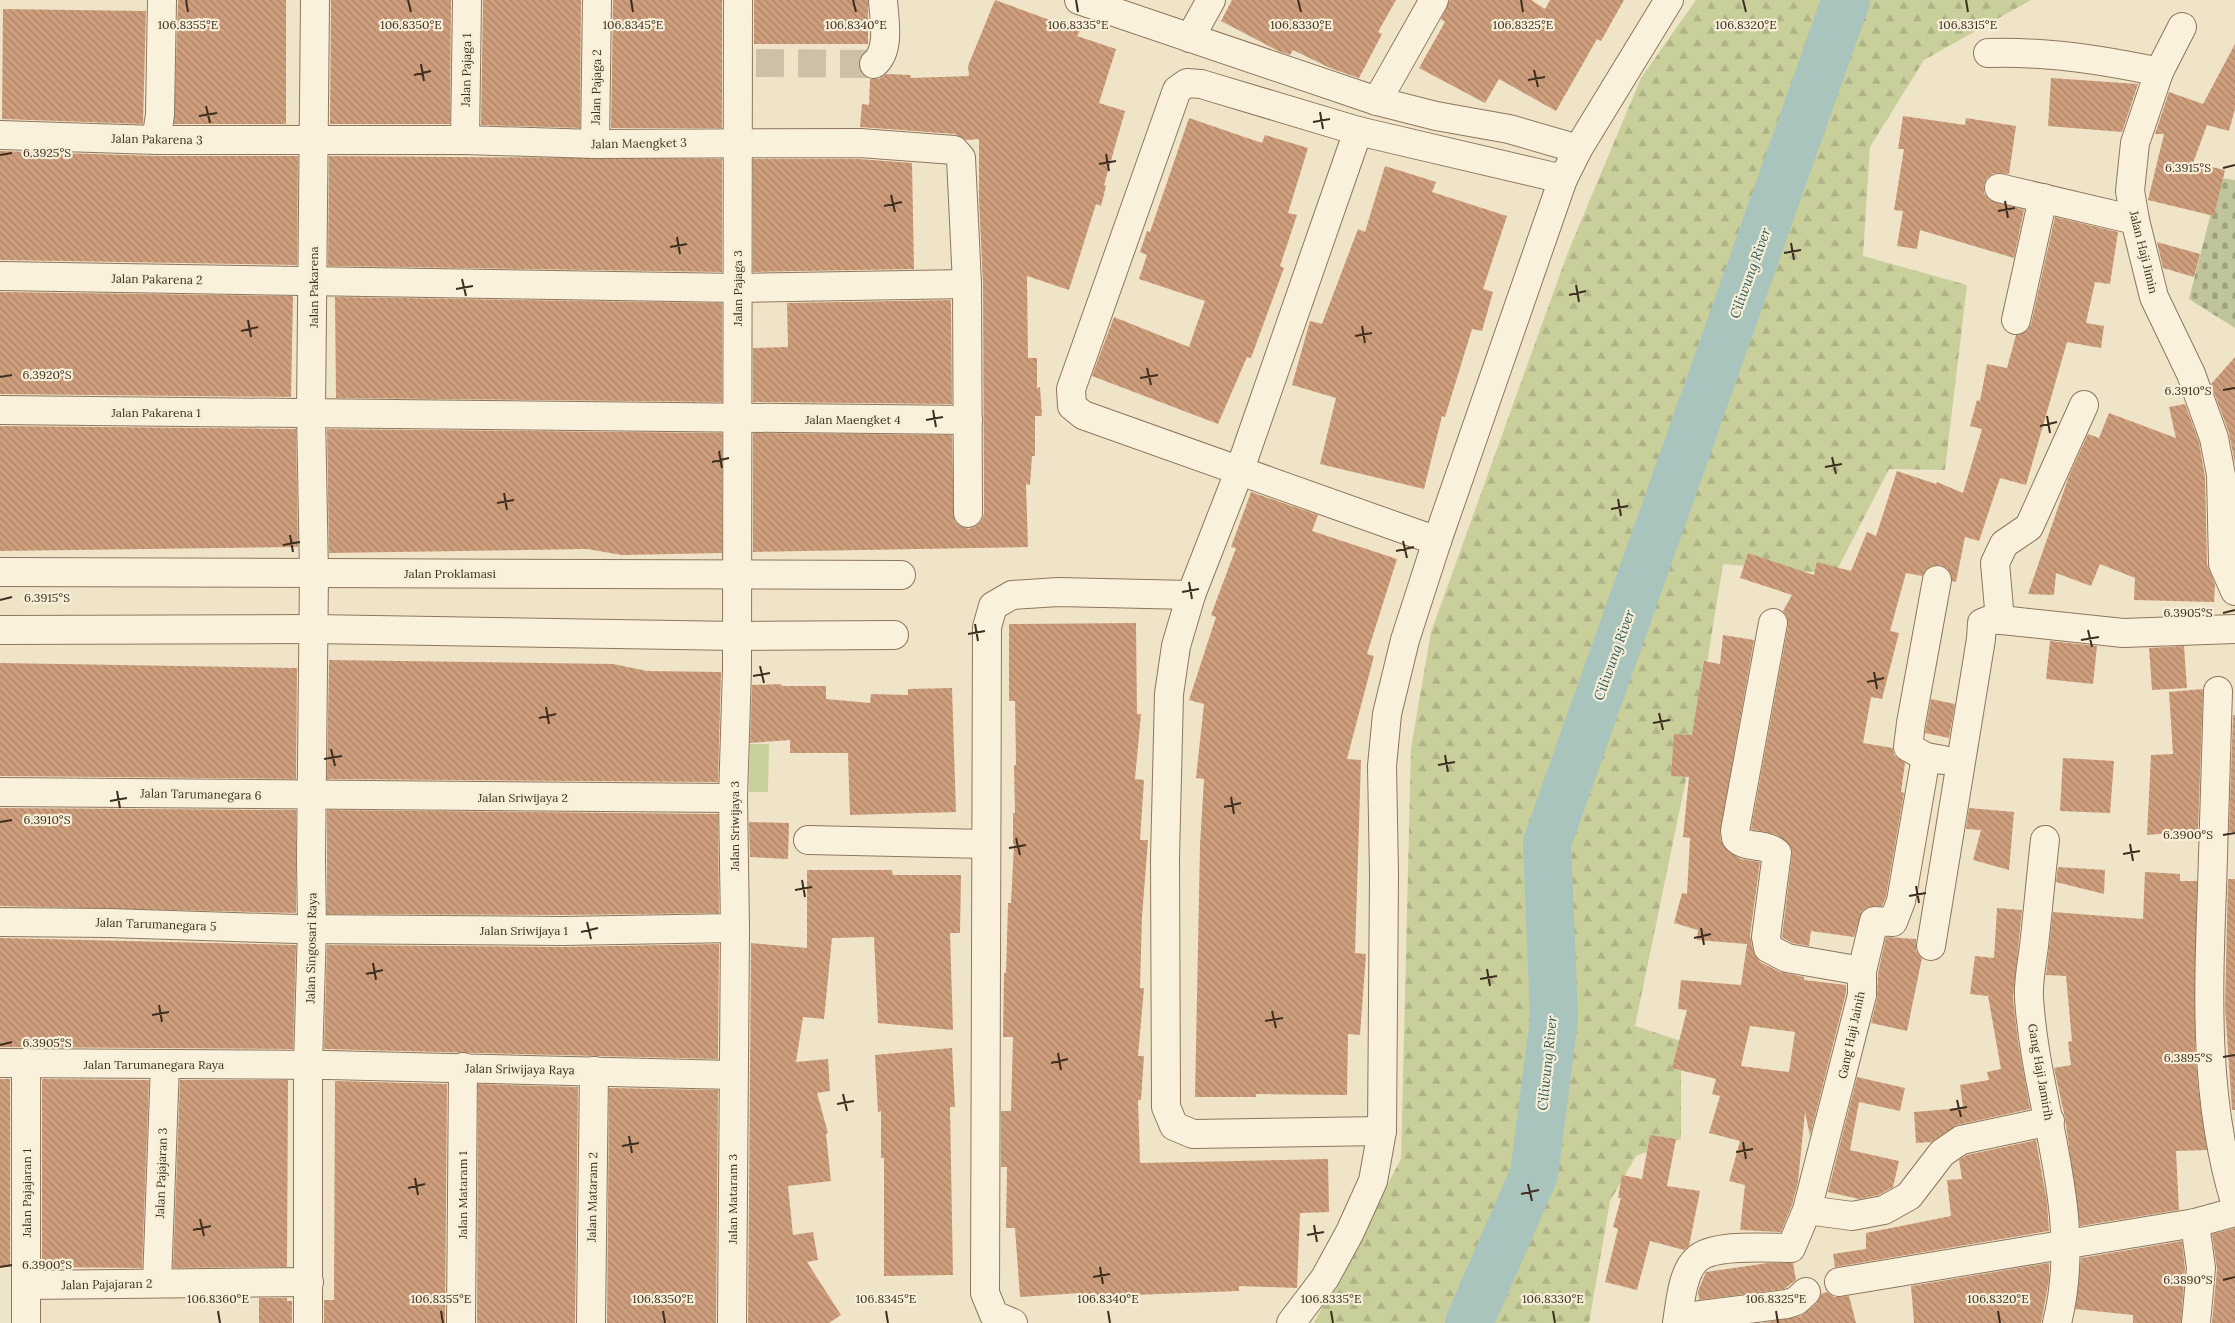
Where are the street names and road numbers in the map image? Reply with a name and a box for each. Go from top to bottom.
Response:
street label: Jalan Pajaga 1 [458,33,474,108]
street label: Jalan Pajaga 2 [588,49,604,126]
street label: Jalan Pakarena 3 [110,131,203,147]
street label: Jalan Maengket 3 [590,135,687,151]
street label: Jalan Haji Jimin [2126,208,2162,295]
street label: Jalan Pakarena [306,246,321,329]
street label: Jalan Pajaga 3 [730,250,745,327]
street label: Jalan Pakarena 2 [110,271,203,287]
street label: Jalan Pakarena 1 [110,405,201,420]
street label: Jalan Maengket 4 [804,412,901,427]
street label: Jalan Proklamasi [403,566,496,581]
street label: Jalan Sriwijaya 3 [727,781,742,872]
street label: Jalan Tarumanegara 6 [139,785,262,803]
street label: Jalan Sriwijaya 2 [477,790,568,805]
street label: Jalan Singosari Raya [303,892,319,1005]
street label: Jalan Tarumanegara 5 [94,914,217,934]
street label: Jalan Sriwijaya 1 [479,923,568,938]
street label: Gang Haji Jainih [1834,990,1868,1080]
street label: Gang Haji Jamirih [2025,1023,2057,1121]
street label: Jalan Tarumanegara Raya [83,1057,224,1072]
street label: Jalan Sriwijaya Raya [464,1061,575,1077]
street label: Jalan Pajajaran 3 [152,1127,170,1220]
street label: Jalan Pajajaran 1 [19,1149,34,1238]
street label: Jalan Mataram 1 [455,1151,470,1240]
street label: Jalan Mataram 2 [584,1152,600,1243]
street label: Jalan Mataram 3 [725,1154,740,1245]
street label: Jalan Pajajaran 2 [61,1276,152,1292]

